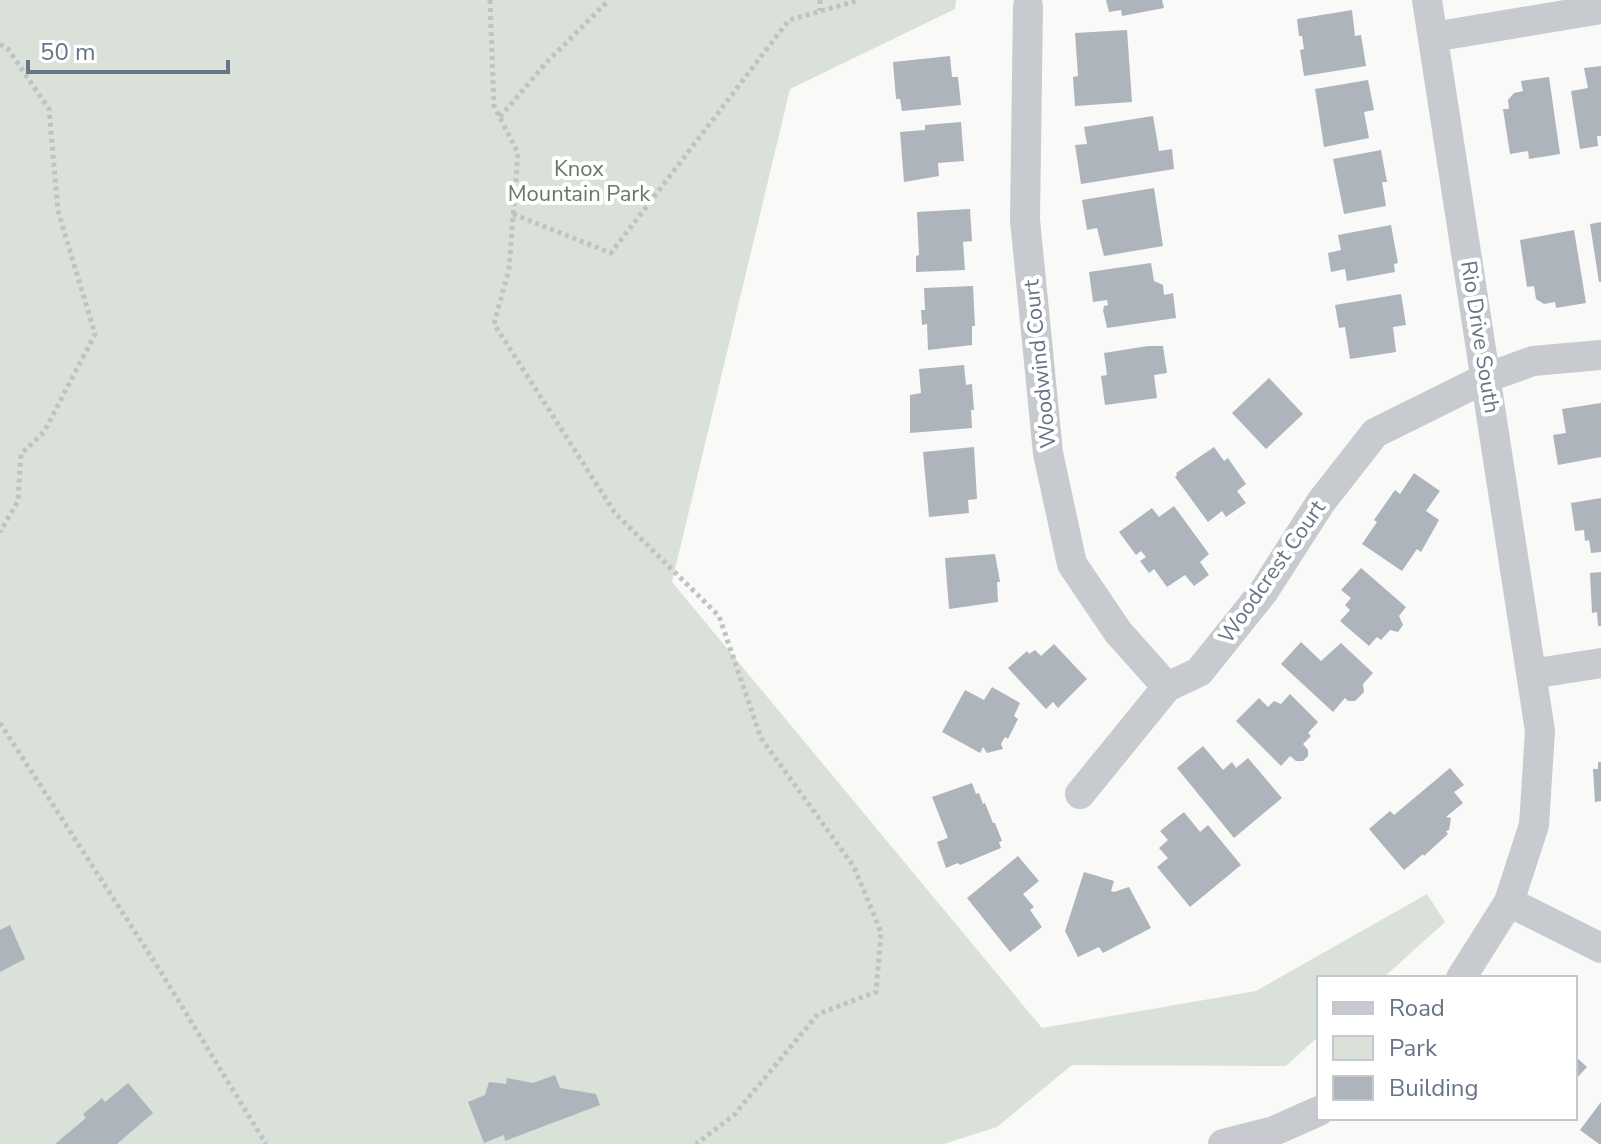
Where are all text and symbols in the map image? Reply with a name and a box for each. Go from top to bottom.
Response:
scale bar [28,24,228,74]
text: 50 m [40,36,96,68]
park label: Knox Mountain Park [508,154,651,209]
street label: Rio Drive South [1453,259,1507,415]
street label: Woodwind Court [1016,278,1064,450]
street label: Woodcrest Court [1211,494,1333,650]
legend [1317,976,1577,1120]
text: Road [1389,992,1445,1024]
text: Park [1389,1032,1438,1064]
text: Building [1389,1072,1479,1104]

